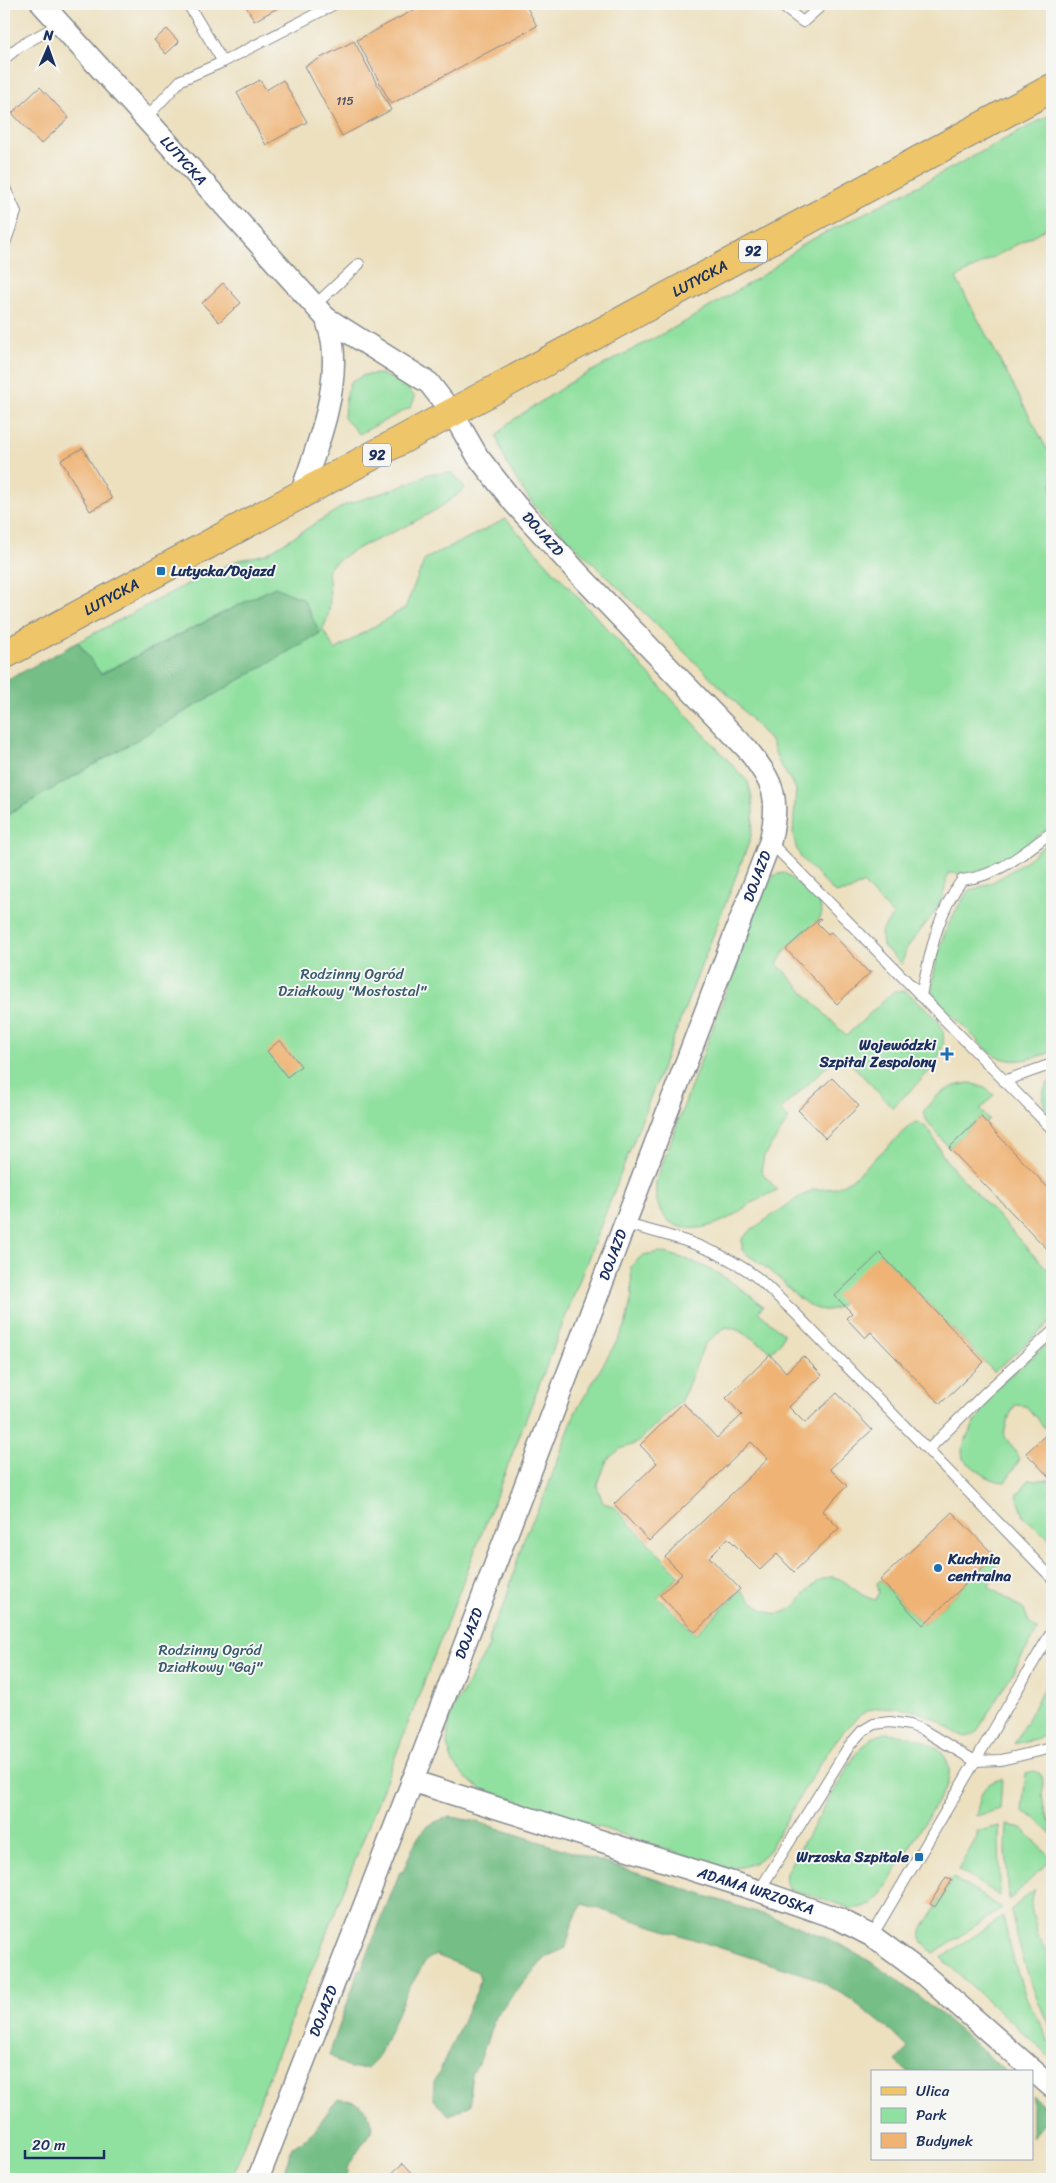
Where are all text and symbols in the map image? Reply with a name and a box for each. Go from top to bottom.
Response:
north arrow [22,22,72,72]
text: N [42,23,54,48]
house number: 115 [336,90,354,112]
street label: LUTYCKA [154,129,213,192]
road number: 92 [739,240,767,262]
street label: LUTYCKA [667,253,732,304]
road number: 92 [363,444,391,466]
street label: DOJAZD [516,506,570,562]
place label: Lutycka/Dojazd [171,558,277,584]
marker: Lutycka/Dojazd [155,565,167,577]
street label: LUTYCKA [79,571,144,623]
street label: DOJAZD [735,847,779,906]
park label: Rodzinny Ogród Działkowy "Mostostal" [278,961,427,1004]
place label: Wojewódzki Szpital Zespolony [818,1032,937,1075]
marker: Wojewódzki Szpital Zespolony [940,1047,954,1061]
street label: DOJAZD [591,1225,635,1284]
place label: Kuchnia centralna [947,1546,1011,1589]
marker: Kuchnia centralna [932,1562,944,1574]
street label: DOJAZD [447,1604,490,1663]
park label: Rodzinny Ogród Działkowy "Gaj" [158,1637,263,1680]
place label: Wrzoska Szpitale [796,1844,909,1870]
marker: Wrzoska Szpitale [913,1851,925,1863]
street label: ADAMA WRZOSKA [693,1859,818,1922]
street label: DOJAZD [301,1982,345,2041]
legend [871,2070,1034,2160]
text: Ulica [916,2078,950,2104]
text: Park [916,2102,947,2128]
scale bar [25,2128,104,2160]
text: Budynek [916,2128,974,2154]
text: 20 m [32,2132,66,2158]

